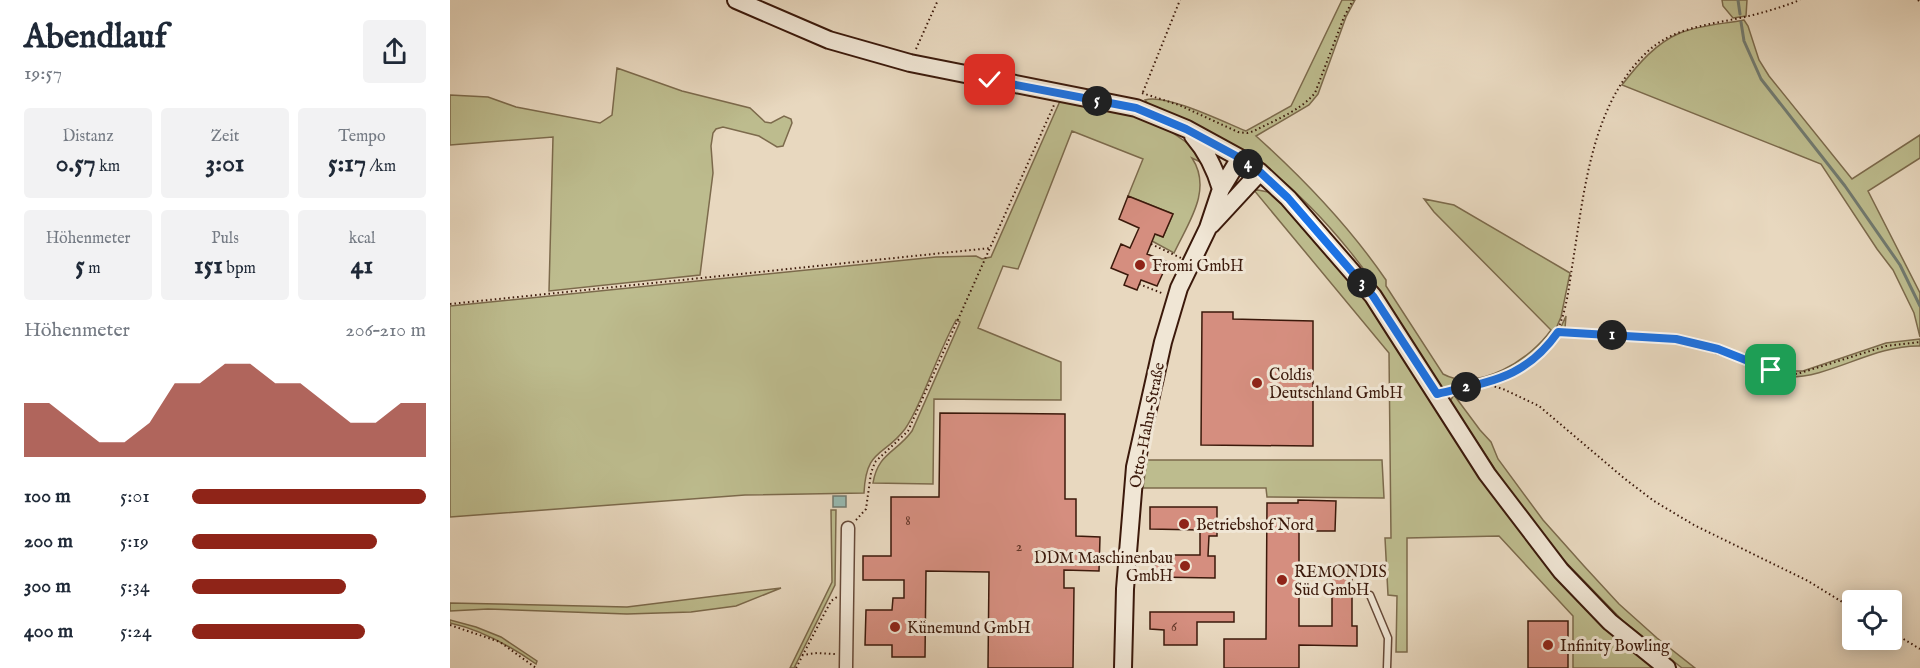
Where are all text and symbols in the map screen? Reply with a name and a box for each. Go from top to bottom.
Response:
text: Abendlauf [24,17,167,59]
button: share [363,20,426,83]
pin [964,54,1015,105]
text: 19:57 [24,61,62,86]
icon: check [973,63,1006,96]
pin: 5 [1082,86,1112,116]
text: 5 [1094,91,1100,111]
text: Distanz [62,127,114,147]
text: Zeit [211,127,239,147]
text: Tempo [338,127,386,147]
text: 0.57 [56,147,96,180]
text: 3:01 [206,147,244,180]
text: 5:17 [328,147,366,180]
pin: 4 [1233,149,1263,179]
text: 4 [1244,154,1252,174]
text: km [96,157,120,177]
text: /km [366,157,396,177]
text: Höhenmeter [46,229,130,249]
text: Puls [211,229,239,249]
text: kcal [349,229,375,249]
text: 5 [75,249,85,282]
text: 151 [194,249,223,282]
text: 41 [351,249,373,282]
place label: Fromi GmbH [1152,257,1244,277]
marker: Fromi GmbH [1133,258,1147,272]
text: m [85,259,101,279]
text: bpm [223,259,256,279]
pin: 3 [1347,268,1377,298]
text: 3 [1359,273,1365,293]
text: Höhenmeter [24,318,130,343]
text: 206–210 m [345,318,426,343]
pin: 1 [1597,320,1627,350]
text: 1 [1609,325,1615,345]
pin [1745,344,1796,395]
icon: arrive [1754,353,1787,386]
street label: Otto-Hahn-Straße [1126,361,1170,490]
place label: Coldis Deutschland GmbH [1269,366,1403,404]
pin: 2 [1451,372,1481,402]
marker: Coldis Deutschland GmbH [1250,376,1264,390]
text: 2 [1462,377,1470,397]
text: 100 m [24,484,71,509]
text: 5:01 [120,484,150,509]
house number: 8 [905,512,911,530]
place label: Betriebshof Nord [1196,516,1314,536]
marker: Betriebshof Nord [1177,517,1191,531]
text: 200 m [24,529,73,554]
text: 5:19 [120,529,149,554]
house number: 2 [1016,538,1023,556]
place label: DDM Maschinenbau GmbH [1034,549,1173,587]
marker: DDM Maschinenbau GmbH [1178,559,1192,573]
place label: REMONDIS Süd GmbH [1294,563,1387,601]
marker: REMONDIS Süd GmbH [1275,573,1289,587]
text: 300 m [24,574,71,599]
text: 5:34 [120,574,150,599]
map controls [1842,590,1902,650]
button: locate [1842,590,1902,650]
house number: 6 [1171,618,1178,636]
text: 400 m [24,619,73,644]
text: 5:24 [120,619,152,644]
place label: Künemund GmbH [907,619,1031,639]
marker: Künemund GmbH [888,620,902,634]
place label: Infinity Bowling [1560,637,1670,657]
marker: Infinity Bowling [1541,638,1555,652]

